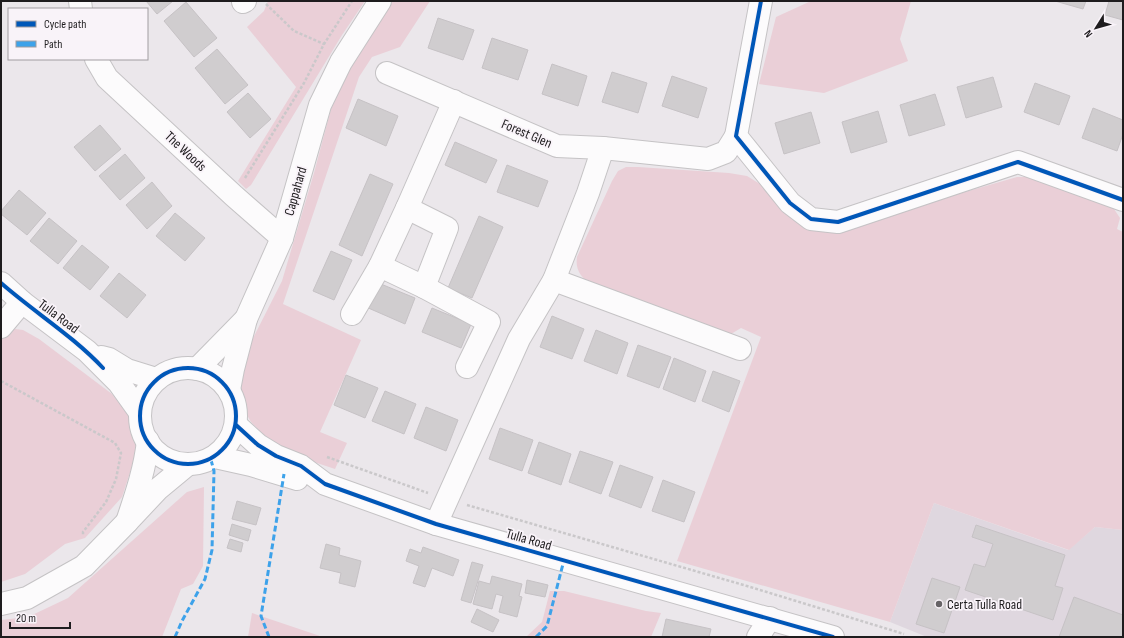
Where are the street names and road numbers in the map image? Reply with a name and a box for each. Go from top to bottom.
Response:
street label: Forest Glen [499,115,555,152]
street label: The Woods [161,128,210,175]
street label: Cappahard [280,165,311,217]
street label: Tulla Road [35,296,83,337]
street label: Tulla Road [504,525,554,554]

